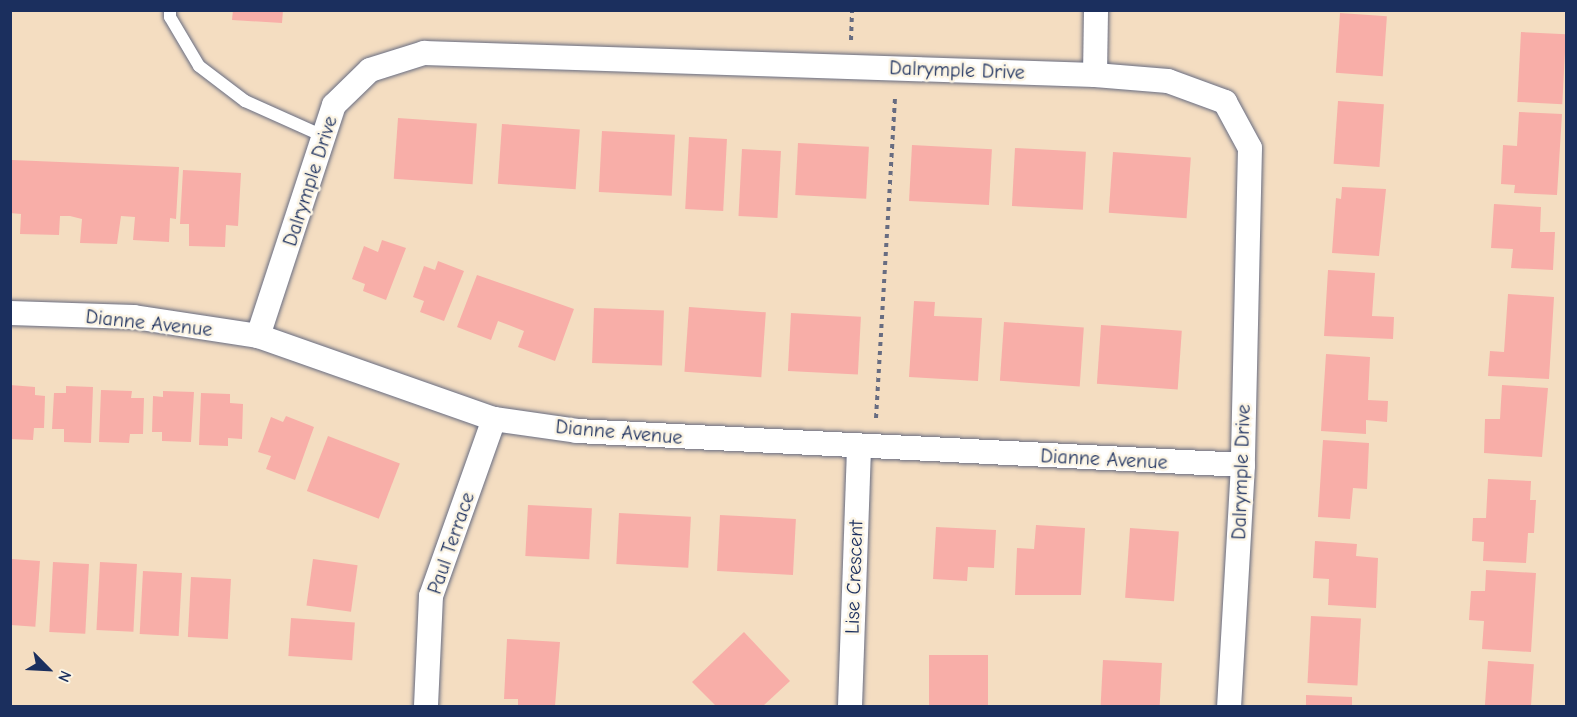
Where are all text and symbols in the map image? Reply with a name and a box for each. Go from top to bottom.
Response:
street label: Dalrymple Drive [889,56,1025,84]
street label: Dalrymple Drive [278,113,342,249]
street label: Dianne Avenue [85,304,213,342]
street label: Dalrymple Drive [1227,404,1255,540]
street label: Dianne Avenue [555,415,683,449]
street label: Dianne Avenue [1040,444,1168,474]
street label: Paul Terrace [422,489,480,597]
street label: Lise Crescent [840,520,868,634]
north arrow [18,639,78,699]
text: N [54,668,75,685]

